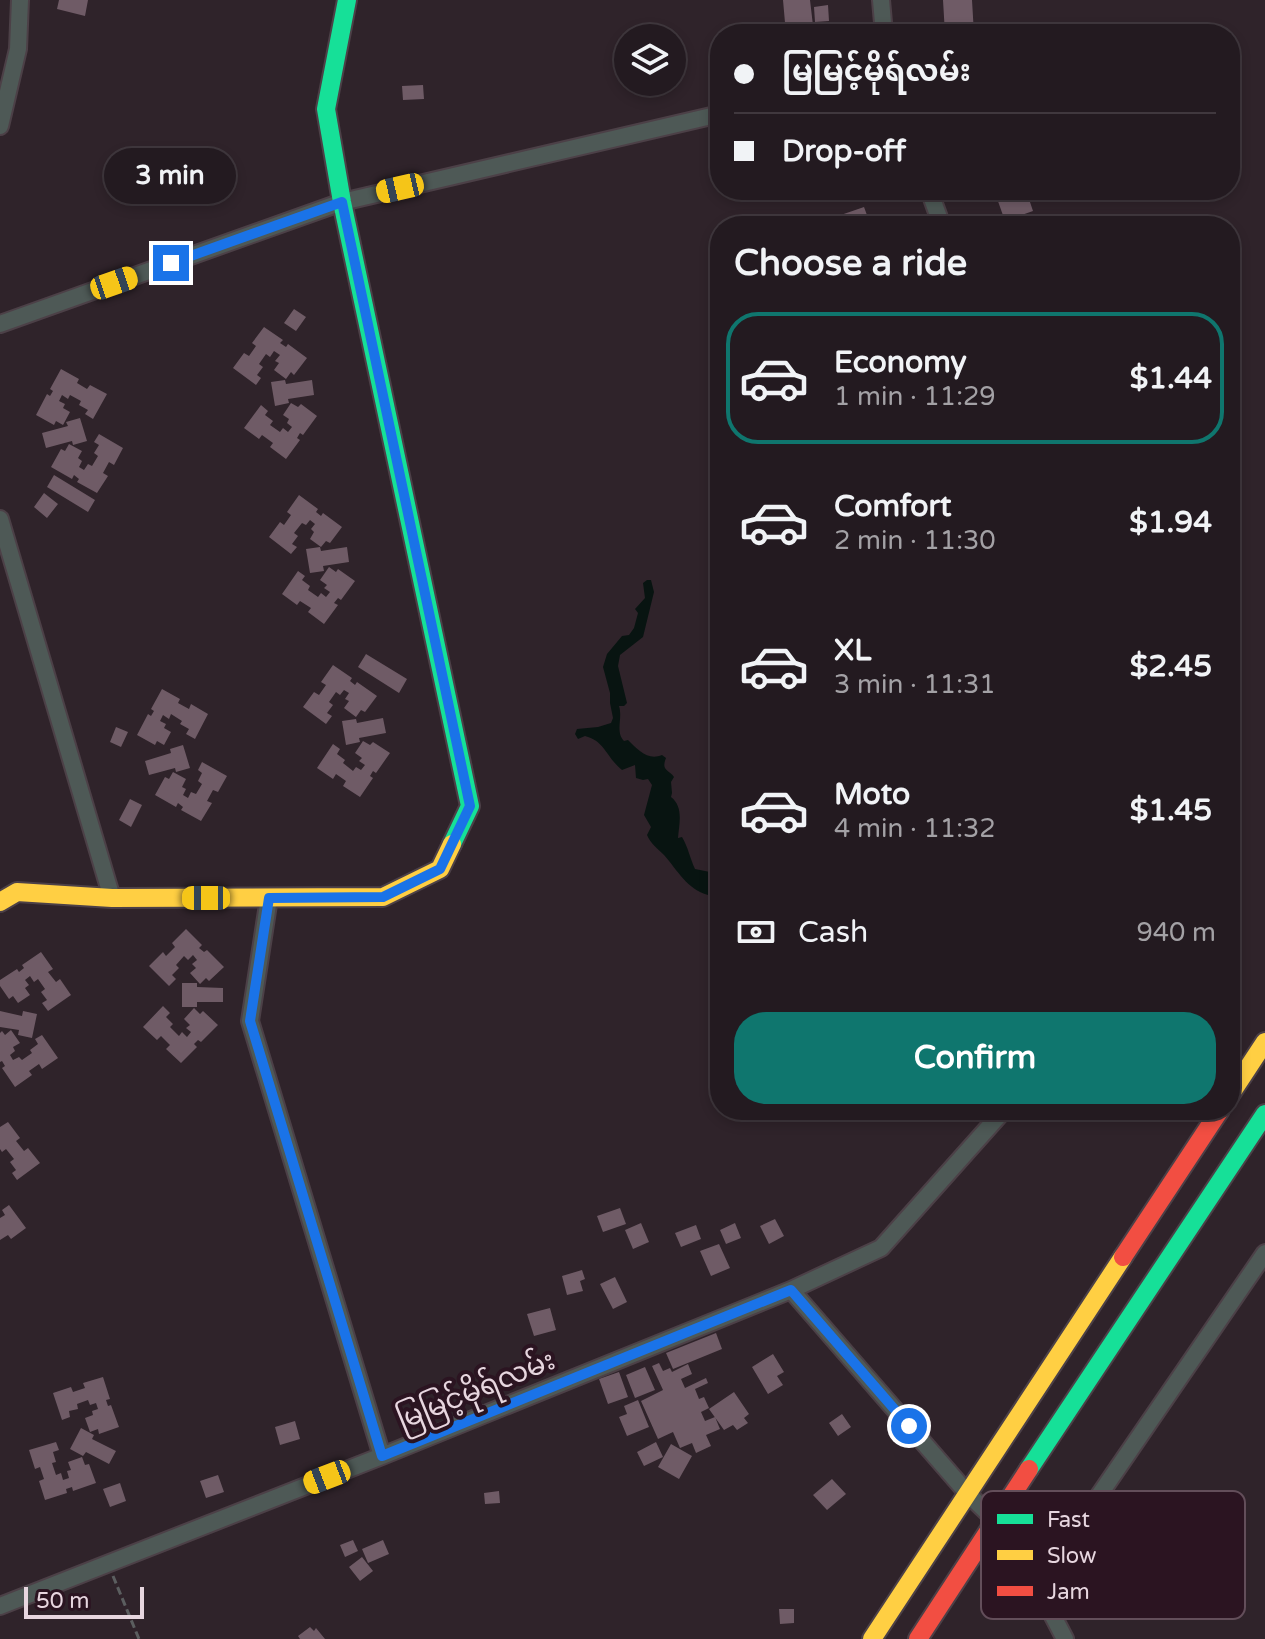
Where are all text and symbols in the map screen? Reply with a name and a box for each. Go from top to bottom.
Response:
map controls [614,24,686,96]
button: layers [614,24,686,96]
text: မြမြင့်မိုရ်လမ်း [782,53,971,90]
text: Drop-off [782,133,906,170]
callout: 3 min [105,147,237,203]
text: 3 min [135,160,205,191]
car [374,171,426,205]
text: Choose a ride [734,242,967,285]
route end [153,245,189,281]
car [87,264,141,302]
icon: car [738,342,810,414]
text: Economy [834,344,967,381]
text: $1.44 [1130,360,1212,397]
text: 1 min · 11:29 [834,381,996,412]
icon: car [738,486,810,558]
text: Comfort [834,488,952,525]
text: $1.94 [1129,504,1212,541]
text: 2 min · 11:30 [834,525,996,556]
icon: car [738,630,810,702]
text: XL [834,632,871,669]
text: $2.45 [1130,648,1212,685]
text: 3 min · 11:31 [834,669,996,700]
icon: car [738,774,810,846]
text: Moto [834,776,910,813]
text: $1.45 [1130,792,1212,829]
text: 4 min · 11:32 [834,813,996,844]
car [182,886,230,910]
icon: cash [734,910,778,954]
text: Cash [798,914,868,951]
text: 940 m [1136,917,1216,948]
button: Confirm [734,1012,1216,1104]
street label: မြမြင့်မိုရ်လမ်း [391,1341,562,1442]
route start [891,1408,927,1444]
car [300,1457,354,1497]
legend [981,1491,1245,1619]
text: Fast [1047,1507,1090,1533]
text: Slow [1047,1543,1097,1569]
text: Jam [1047,1579,1090,1605]
scale bar [24,1583,144,1619]
text: 50 m [36,1588,90,1614]

